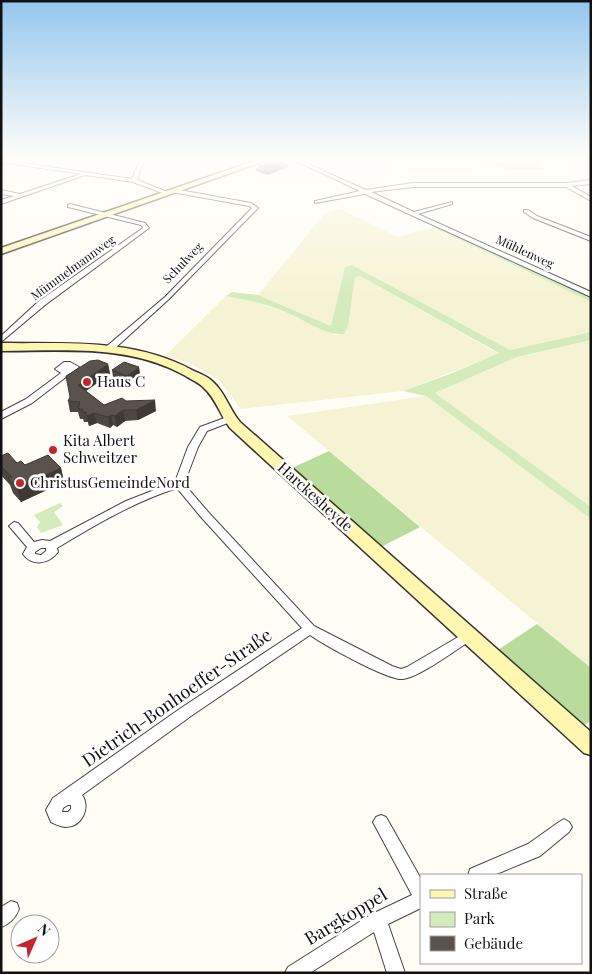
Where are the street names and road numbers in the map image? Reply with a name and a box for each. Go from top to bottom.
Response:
street label: Mümmelmannweg [27,231,118,303]
street label: Mühlenweg [494,231,558,272]
street label: Schulweg [159,238,206,286]
street label: Harckesheyde [274,457,357,535]
street label: Dietrich-Bonhoeffer-Straße [77,622,276,772]
street label: Bargkoppel [300,882,391,950]

